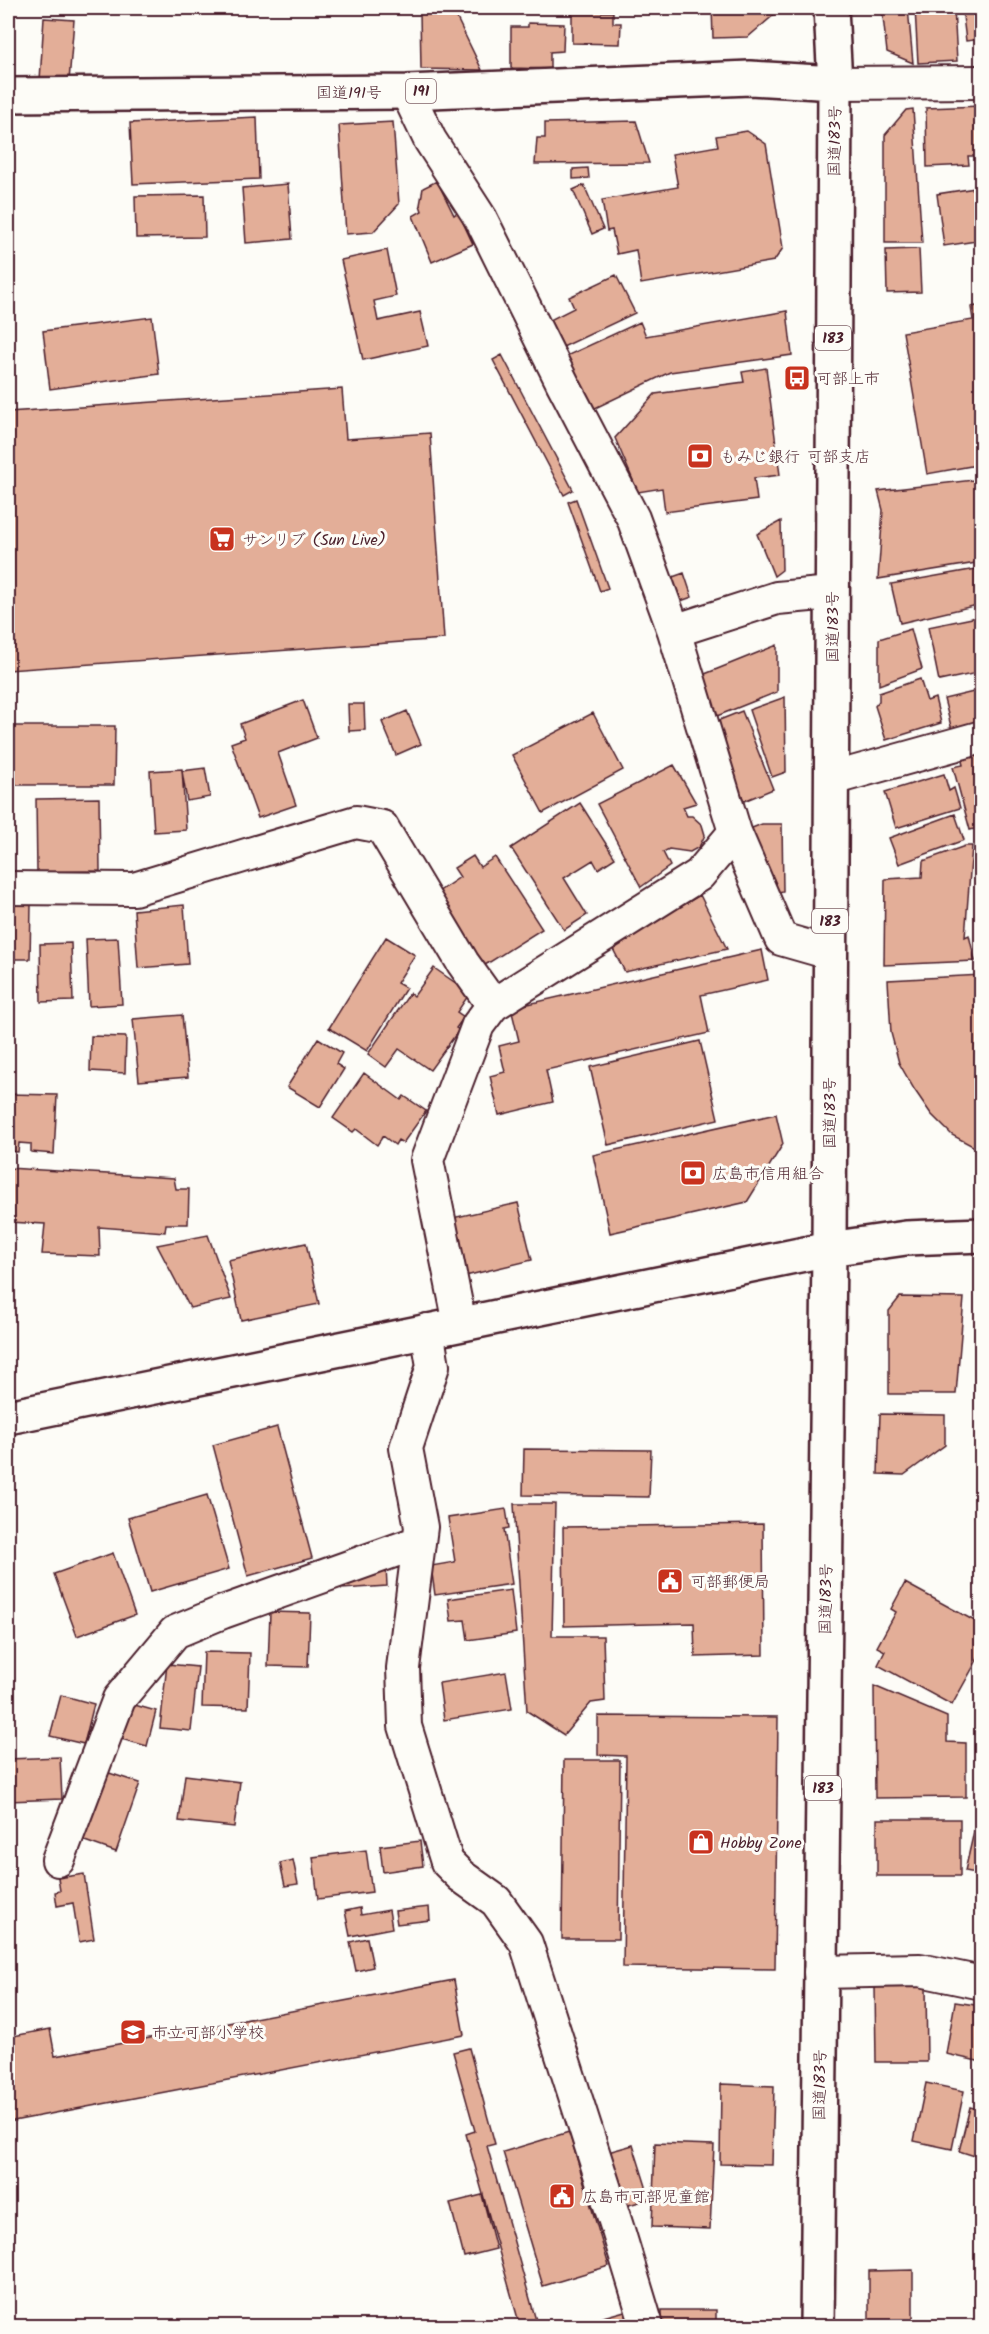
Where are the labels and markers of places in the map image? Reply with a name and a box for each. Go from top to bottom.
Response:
bus stop icon: 可部上市 [782,363,812,393]
place label: 可部上市 [816,367,880,392]
bank icon: もみじ銀行 可部支店 [685,441,715,471]
place label: もみじ銀行 可部支店 [720,445,870,470]
supermarket icon: サンリブ (Sun Live) [207,524,237,554]
place label: サンリブ (Sun Live) [242,528,386,553]
bank icon: 広島市信用組合 [678,1158,708,1188]
place label: 広島市信用組合 [712,1162,824,1187]
public building icon: 可部郵便局 [655,1566,685,1596]
place label: 可部郵便局 [690,1570,770,1595]
shop icon: Hobby Zone [686,1827,716,1857]
place label: Hobby Zone [720,1831,802,1856]
school or university icon: 市立可部小学校 [118,2017,148,2047]
place label: 市立可部小学校 [152,2021,264,2046]
public building icon: 広島市可部児童館 [547,2181,577,2211]
place label: 広島市可部児童館 [582,2185,710,2210]

